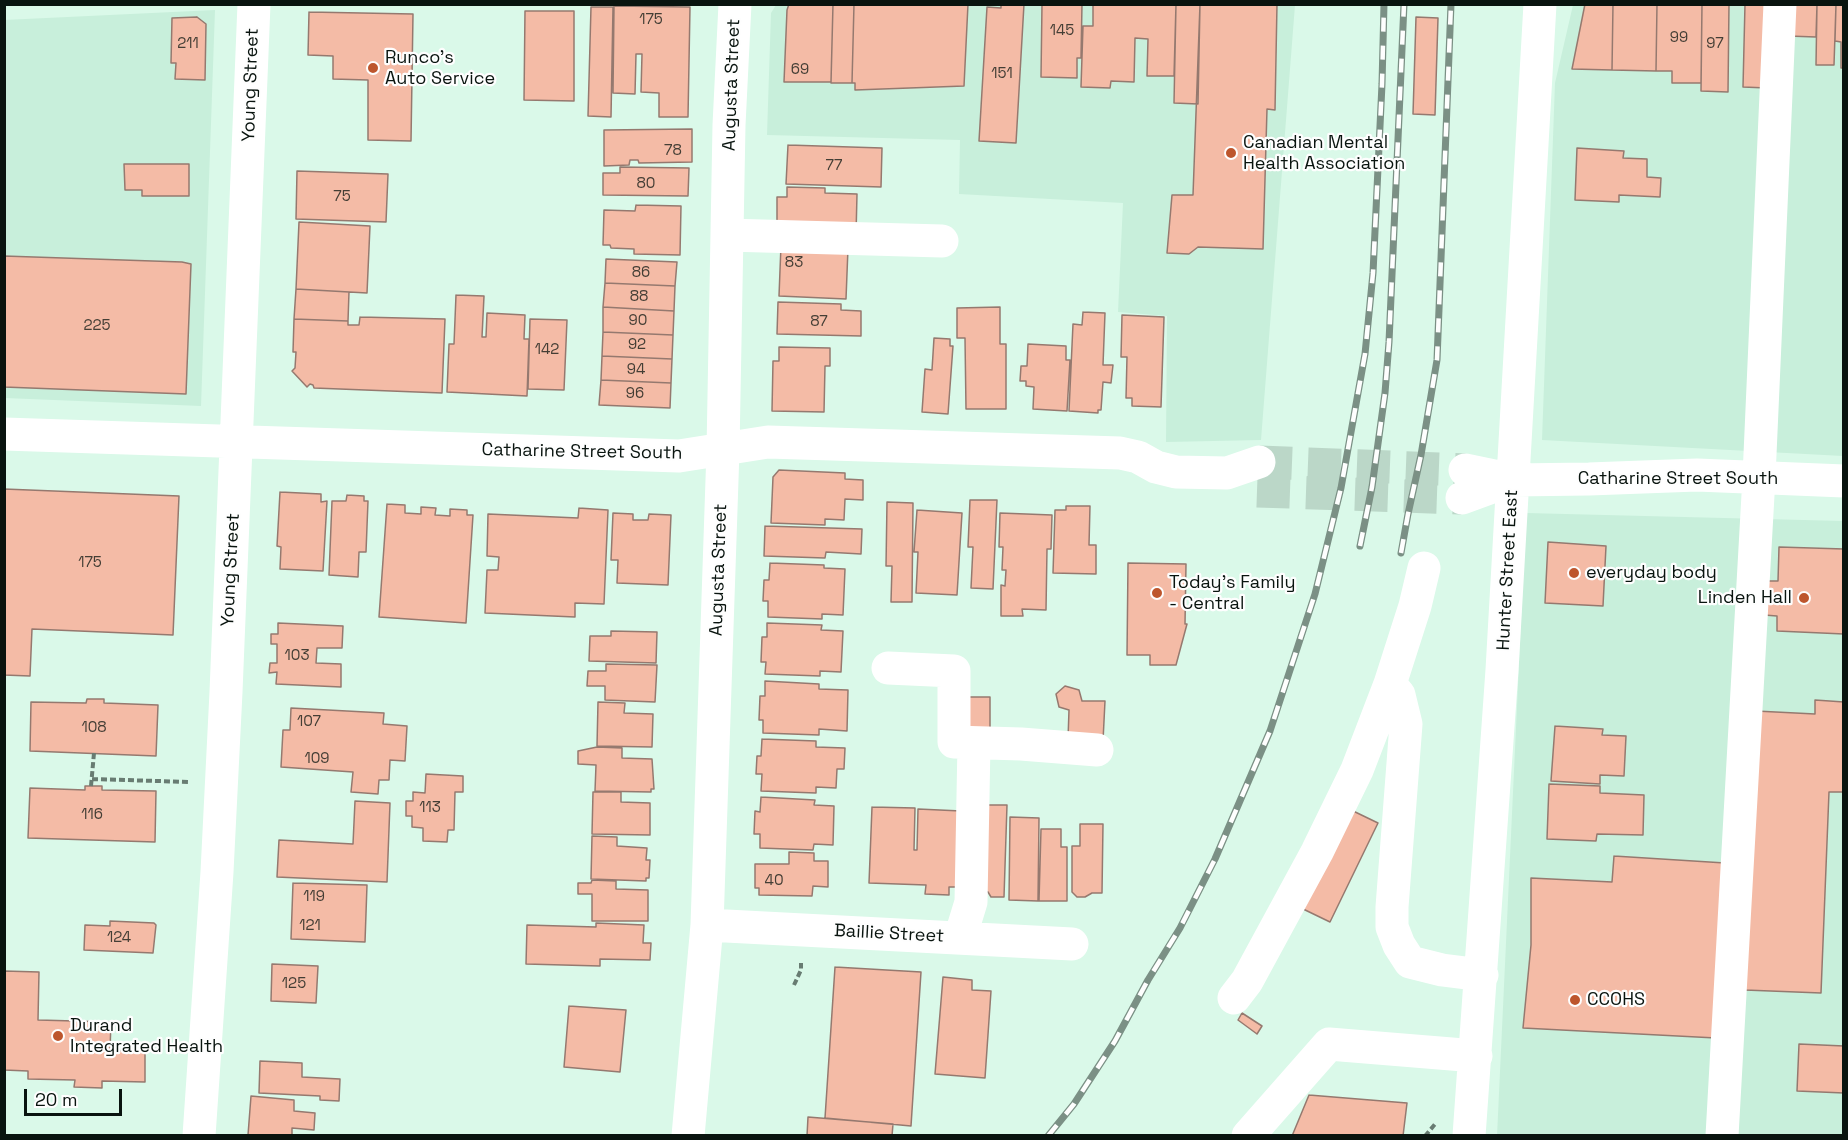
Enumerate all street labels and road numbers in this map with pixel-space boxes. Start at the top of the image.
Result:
street label: Augusta Street [719,18,745,152]
street label: Young Street [238,28,264,142]
street label: Catharine Street South [482,439,682,465]
street label: Catharine Street South [1578,468,1778,490]
street label: Hunter Street East [1493,489,1523,651]
street label: Augusta Street [706,503,732,637]
street label: Young Street [217,513,245,627]
street label: Baillie Street [833,920,945,948]

